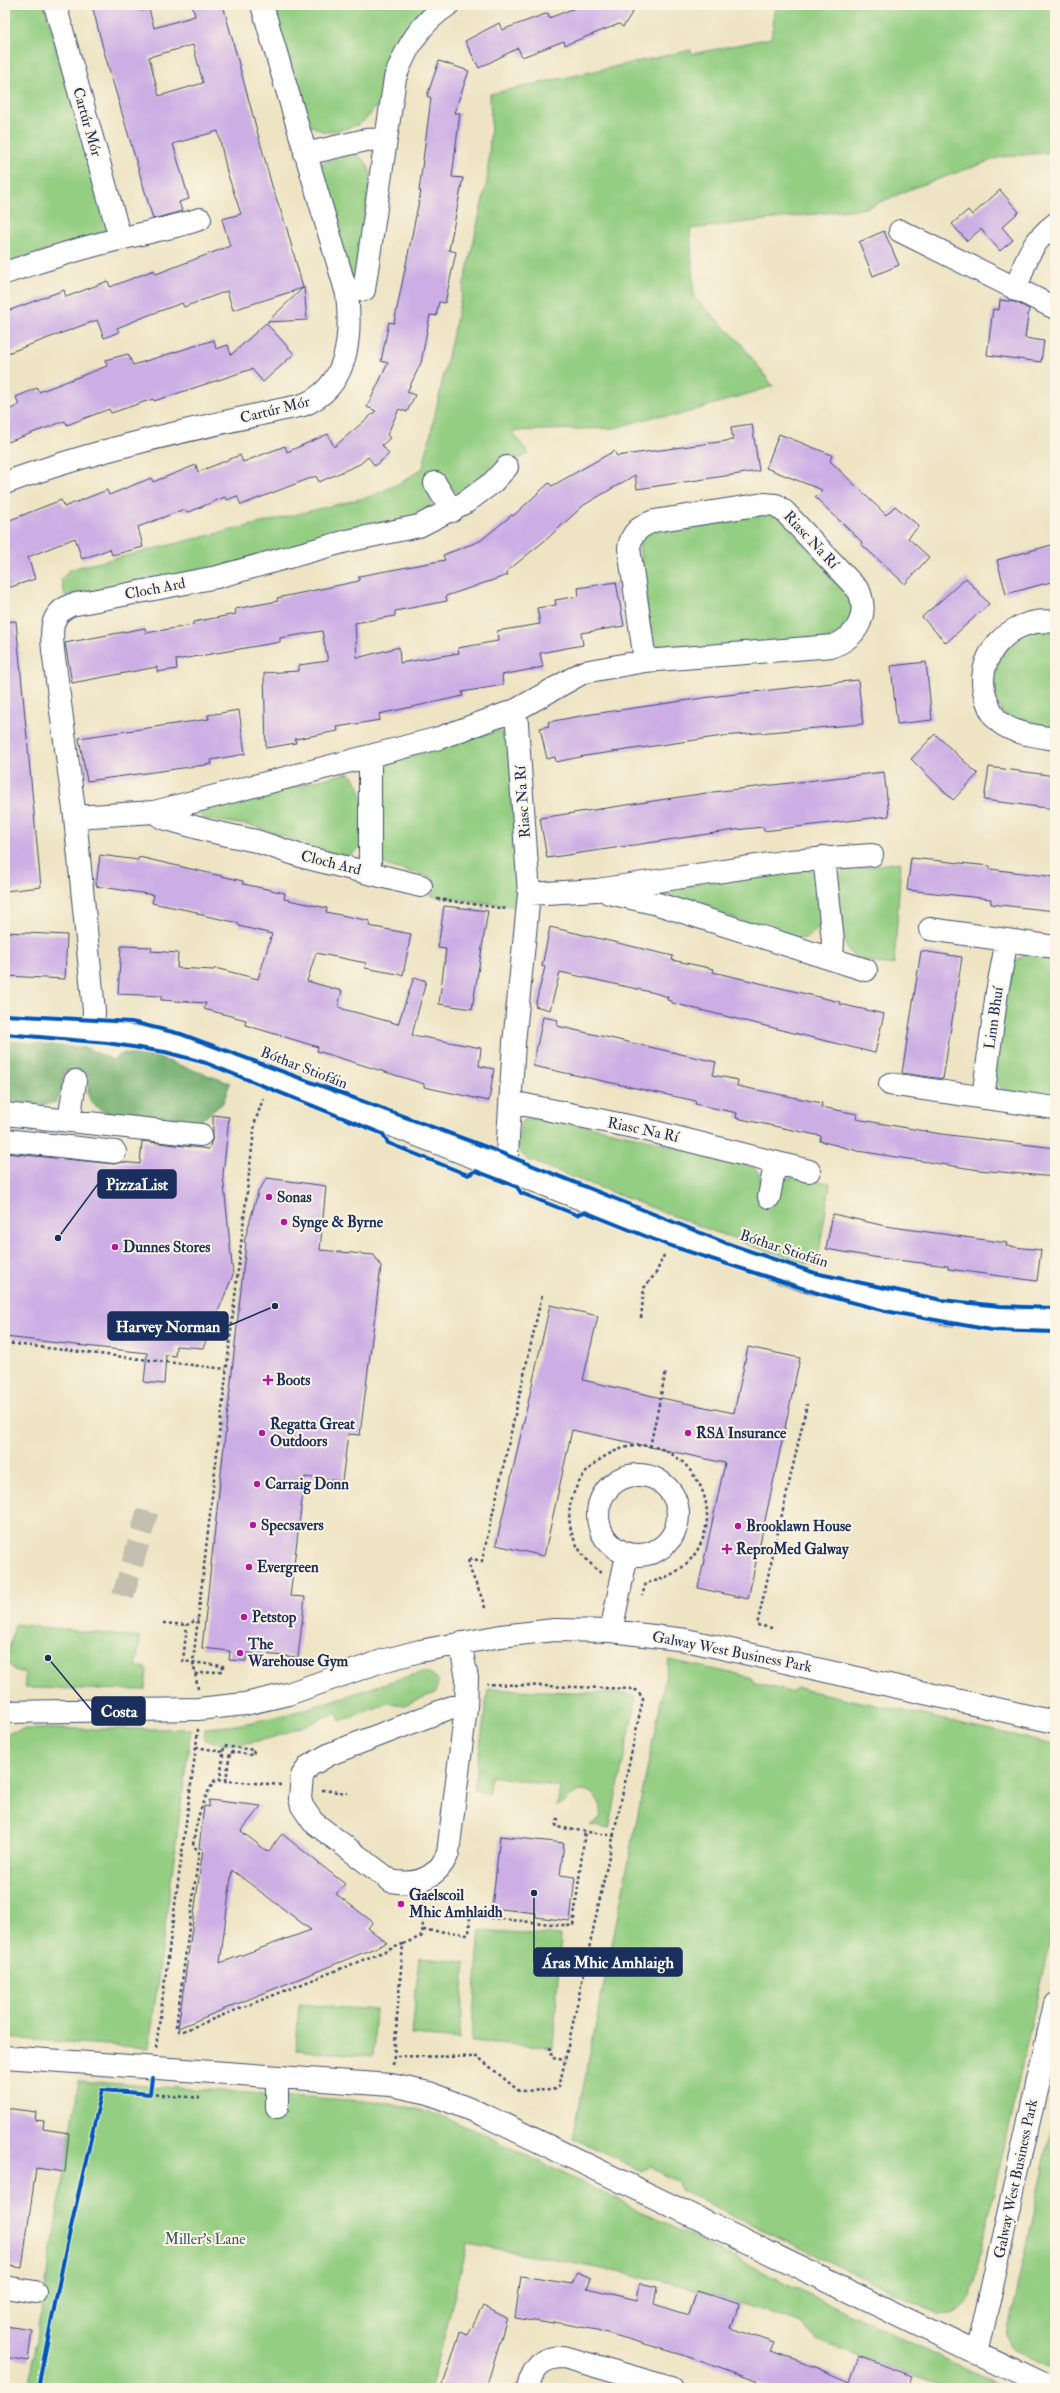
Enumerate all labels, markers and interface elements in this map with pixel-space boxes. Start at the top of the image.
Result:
street label: Cartúr Mór [68,85,106,159]
street label: Cartúr Mór [238,392,312,428]
street label: Riasc Na Rí [779,507,843,574]
street label: Cloch Ard [123,574,188,604]
street label: Riasc Na Rí [511,764,535,839]
street label: Cloch Ard [299,846,364,880]
street label: Linn Bhuí [980,985,1008,1050]
street label: Bóthar Stiofáin [258,1043,350,1093]
street label: Riasc Na Rí [606,1113,681,1147]
callout: PizzaList [98,1170,176,1198]
text: PizzaList [106,1175,169,1195]
place label: Sonas [277,1188,312,1207]
marker: Sonas [264,1192,274,1202]
place label: Synge & Byrne [292,1213,384,1233]
marker: Synge & Byrne [279,1217,289,1227]
street label: Bóthar Stiofáin [737,1226,831,1272]
place label: Dunnes Stores [123,1238,210,1257]
marker: Dunnes Stores [110,1242,120,1252]
callout: Harvey Norman [108,1312,228,1340]
text: Harvey Norman [116,1317,221,1338]
place label: Boots [276,1371,310,1390]
marker: Boots [263,1375,273,1385]
place label: Regatta Great Outdoors [270,1415,355,1451]
place label: RSA Insurance [696,1424,787,1443]
marker: Regatta Great Outdoors [257,1428,267,1438]
marker: RSA Insurance [683,1428,693,1438]
place label: Carraig Donn [265,1475,349,1495]
marker: Carraig Donn [252,1479,262,1489]
place label: Specsavers [261,1516,324,1536]
place label: Brooklawn House [746,1517,852,1536]
marker: Specsavers [248,1520,258,1530]
marker: Brooklawn House [733,1521,743,1531]
place label: ReproMed Galway [736,1540,850,1560]
marker: ReproMed Galway [721,1543,733,1555]
place label: Evergreen [257,1558,319,1578]
marker: Evergreen [244,1562,254,1572]
place label: Petstop [252,1608,297,1628]
marker: Petstop [239,1612,249,1622]
street label: Galway West Business Park [651,1627,813,1677]
place label: The Warehouse Gym [247,1635,349,1672]
marker: The Warehouse Gym [235,1648,245,1658]
callout: Costa [92,1697,145,1725]
text: Costa [101,1702,138,1722]
place label: Gaelscoil Mhic Amhlaidh [408,1886,503,1922]
marker: Gaelscoil Mhic Amhlaidh [396,1899,406,1909]
callout: Áras Mhic Amhlaigh [534,1948,682,1976]
text: Áras Mhic Amhlaigh [541,1952,674,1974]
street label: Galway West Business Park [990,2098,1042,2260]
park label: Miller's Lane [165,2230,246,2249]

